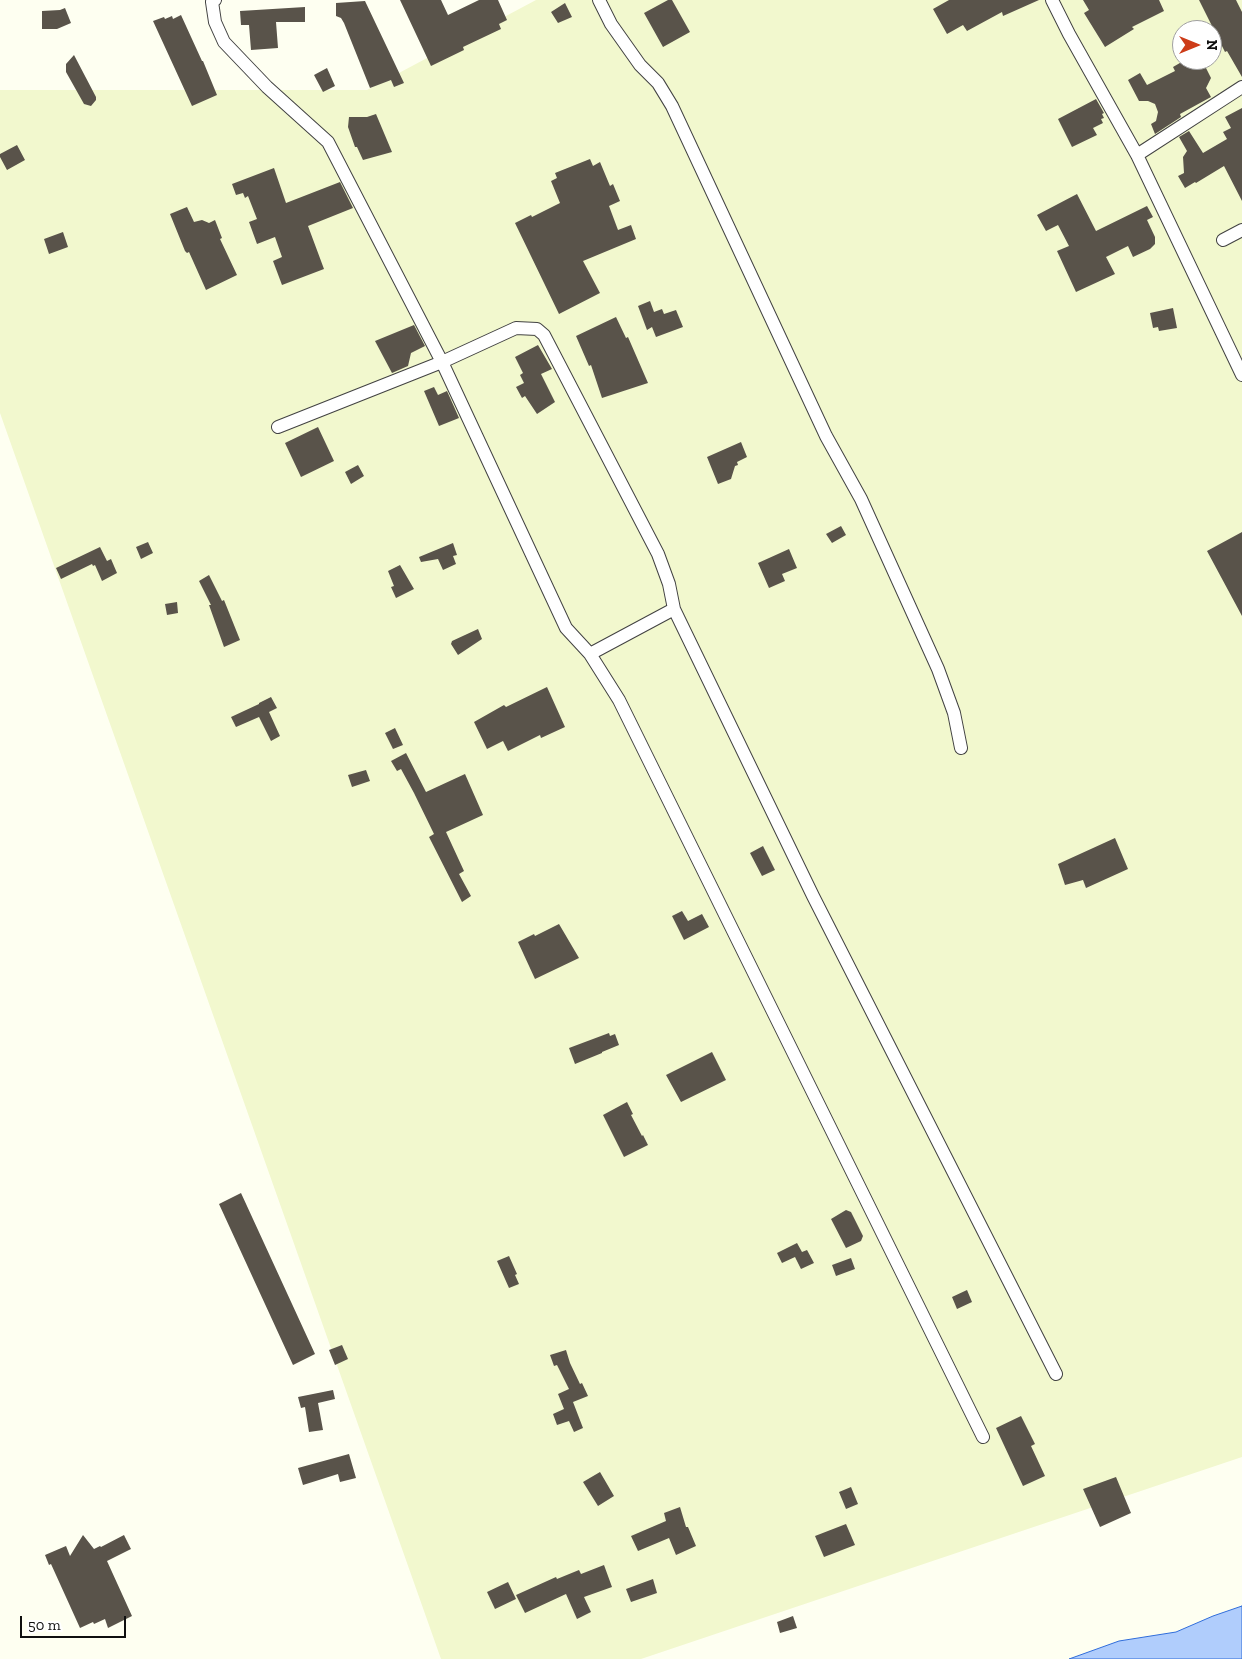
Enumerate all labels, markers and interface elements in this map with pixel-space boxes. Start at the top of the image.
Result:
north arrow [1172,20,1222,70]
text: N [1203,40,1220,50]
scale bar [22,1606,129,1638]
text: 50 m [28,1616,61,1634]

